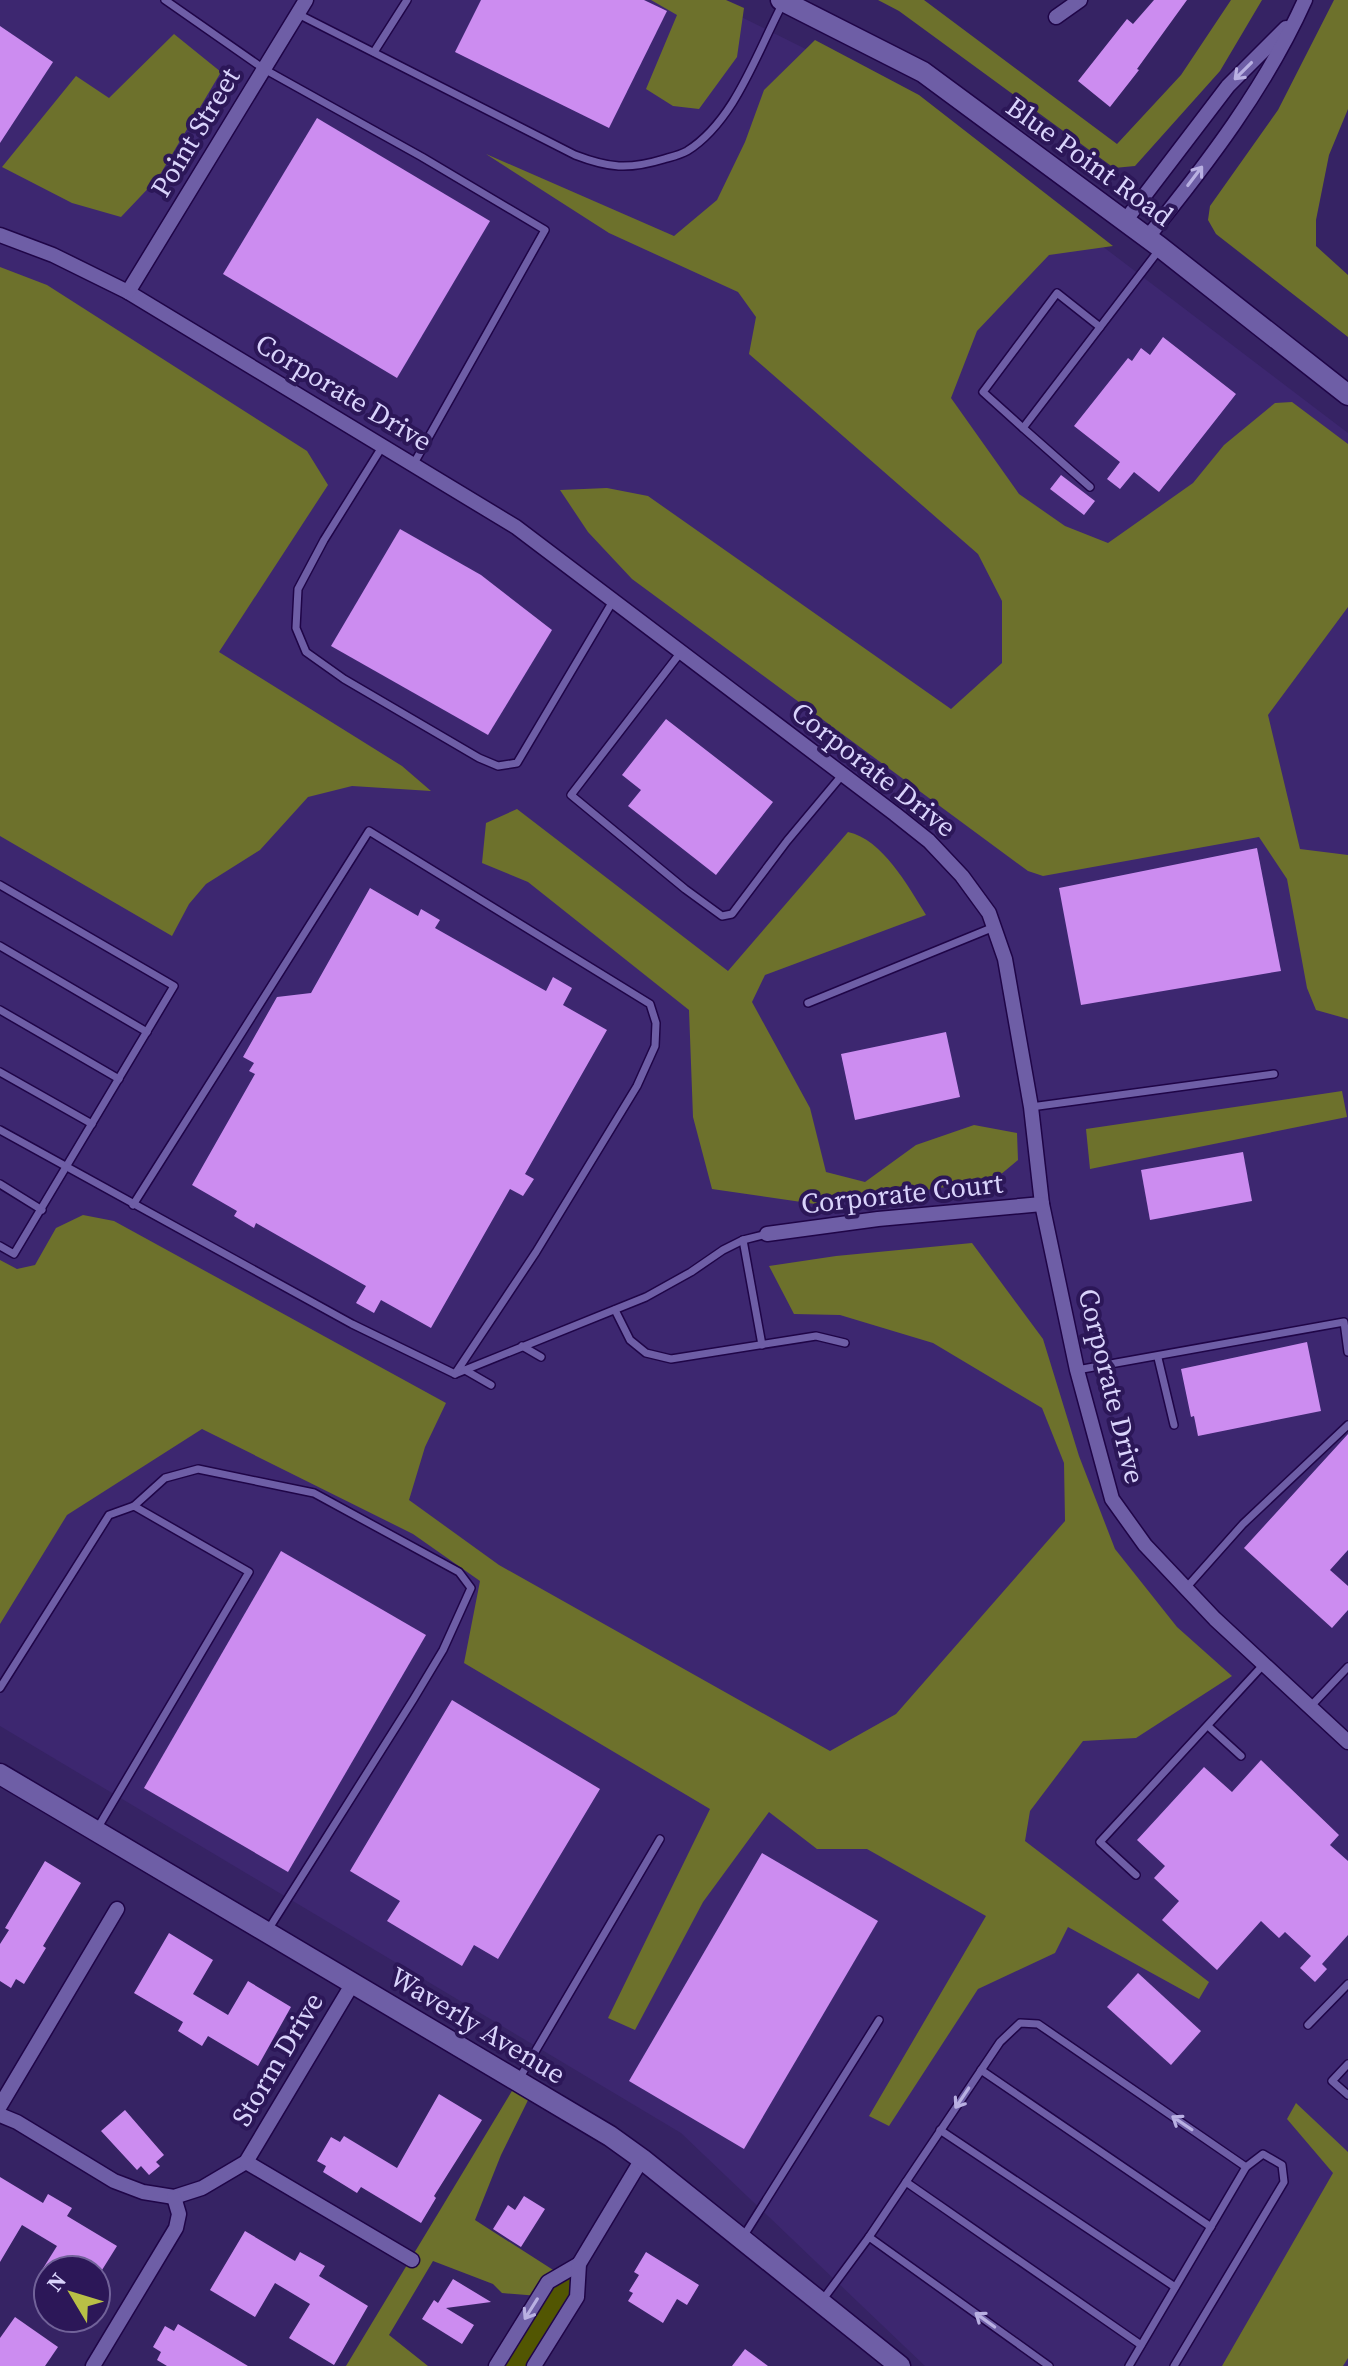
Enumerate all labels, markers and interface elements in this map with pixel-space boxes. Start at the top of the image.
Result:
street label: Point Street [142,60,249,204]
one-way arrow [1233,62,1253,81]
street label: Blue Point Road [999,87,1181,235]
one-way arrow [1186,165,1203,187]
street label: Corporate Drive [249,324,439,460]
street label: Corporate Drive [784,693,964,845]
street label: Corporate Court [799,1163,1006,1222]
street label: Corporate Drive [1069,1284,1155,1488]
street label: Waverly Avenue [383,1957,573,2093]
street label: Storm Drive [222,1985,332,2133]
one-way arrow [954,2086,970,2108]
one-way arrow [1171,2115,1193,2131]
north arrow [32,2254,112,2334]
text: N [39,2266,73,2297]
one-way arrow [523,2297,539,2320]
one-way arrow [975,2312,997,2329]

